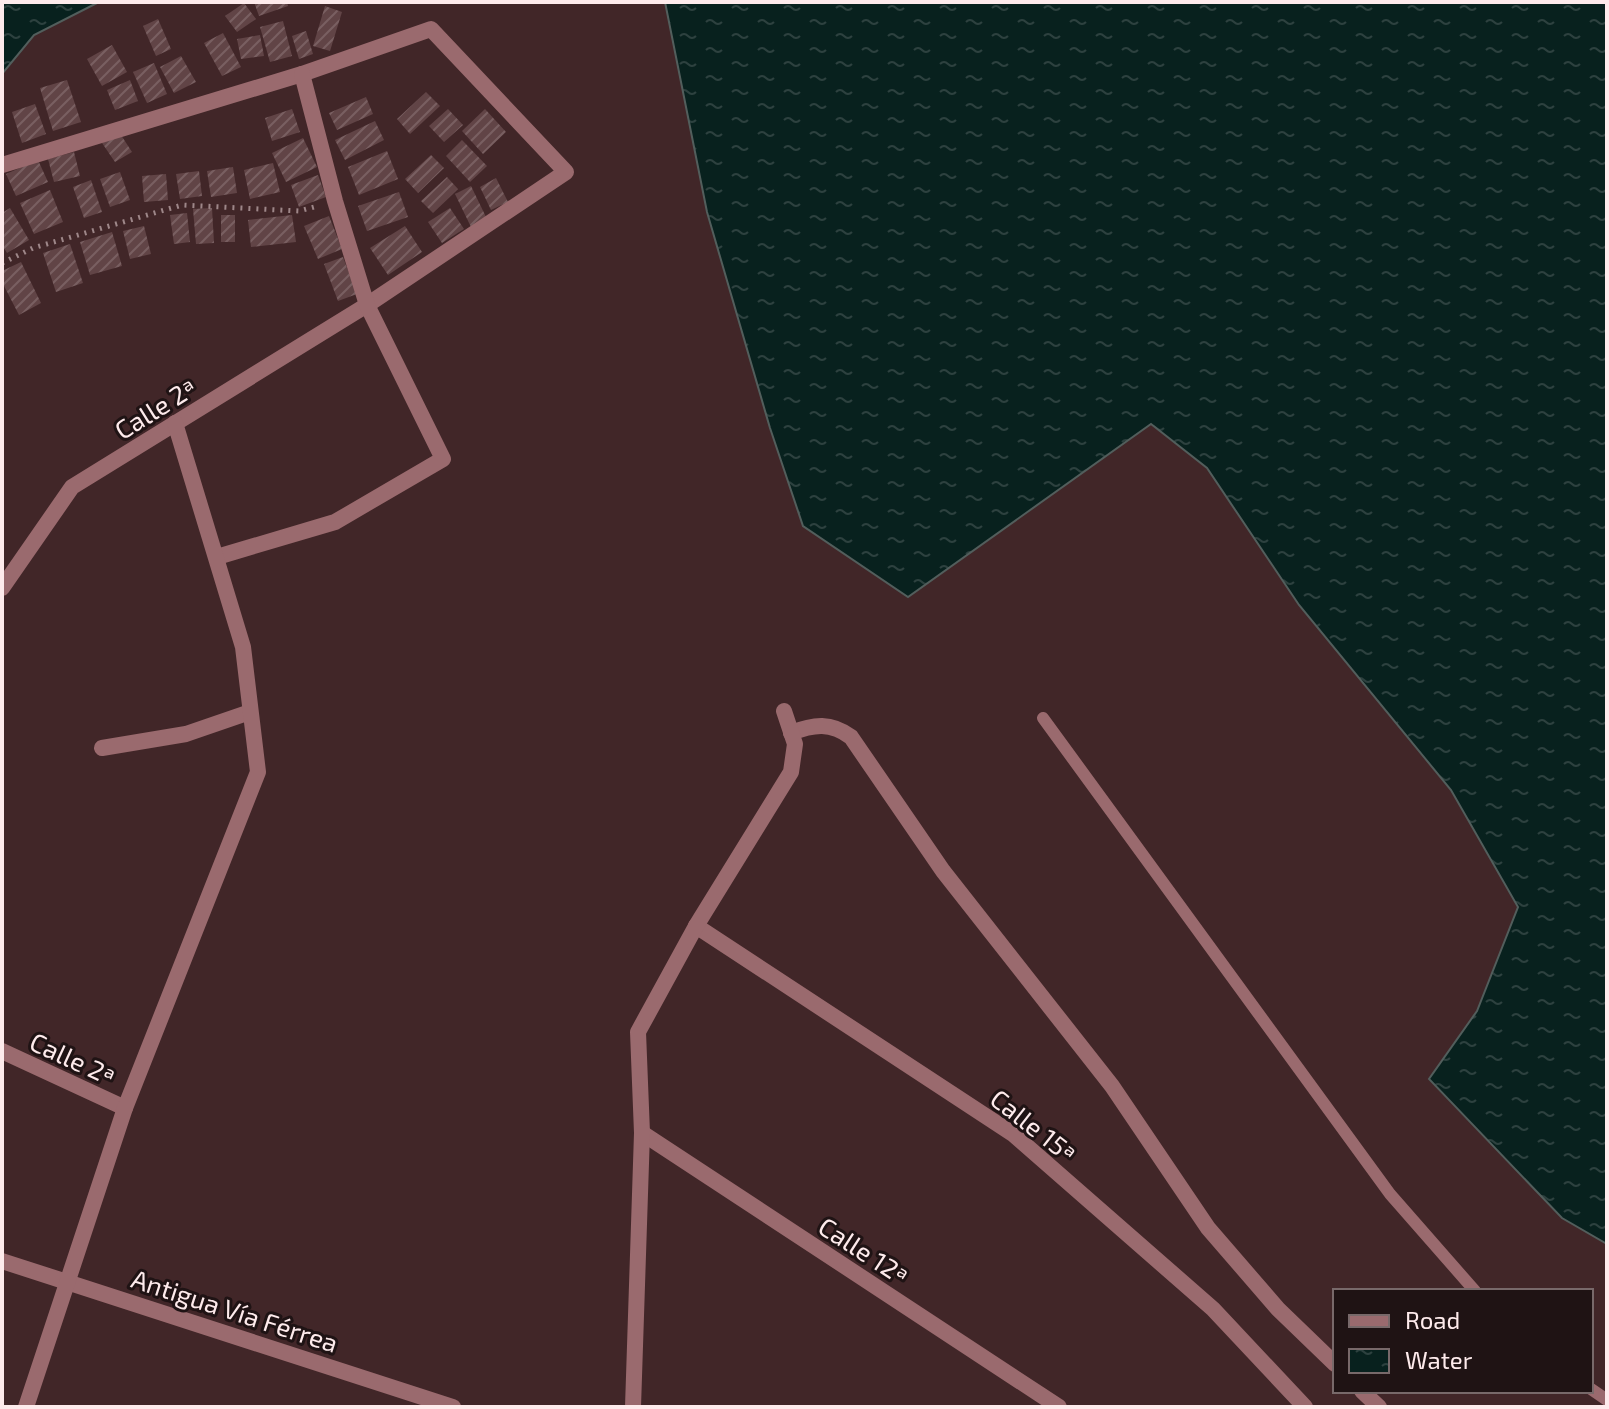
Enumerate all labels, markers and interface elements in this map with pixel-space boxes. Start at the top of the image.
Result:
street label: Calle 2ª [108,371,202,445]
street label: Calle 2ª [25,1025,121,1091]
street label: Calle 15ª [985,1082,1083,1168]
street label: Calle 12ª [813,1210,915,1290]
street label: Antigua Vía Férrea [128,1262,342,1358]
legend [1333,1289,1593,1393]
text: Road [1405,1305,1460,1334]
text: Water [1405,1345,1473,1374]

